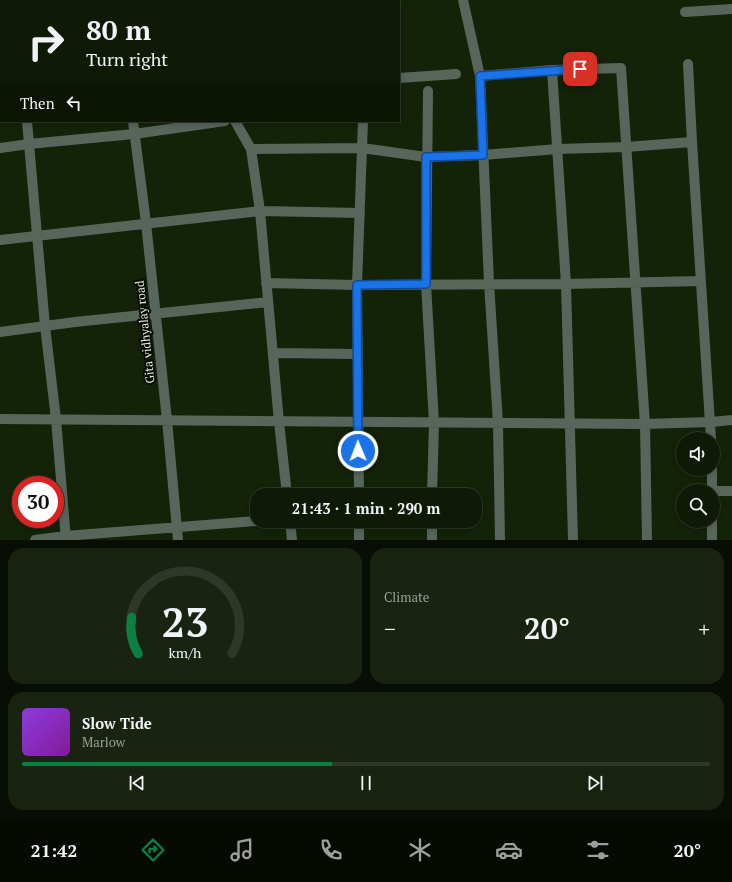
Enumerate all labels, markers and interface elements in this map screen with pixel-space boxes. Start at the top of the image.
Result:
text: 80 m [86,11,151,48]
icon: right [20,16,72,68]
text: Turn right [86,47,168,71]
pin [563,52,597,86]
icon: arrive [569,58,591,80]
icon: left [63,92,85,114]
text: Then [20,93,55,113]
street label: Gita vidhyalay road [132,280,157,384]
position arrow [337,430,379,472]
map controls [676,432,720,528]
button: sound [676,432,720,476]
speed limit sign: 30 [12,476,64,528]
button: search [676,484,720,528]
text: 21:43 · 1 min · 290 m [292,498,440,518]
text: Climate [384,588,429,606]
text: 23 [161,594,209,649]
text: 20° [524,608,570,648]
text: − [384,614,396,643]
text: + [698,614,710,643]
text: km/h [169,643,202,662]
text: Slow Tide [82,713,152,733]
text: Marlow [82,733,125,751]
icon: previous [126,772,148,794]
icon: pause [355,772,377,794]
icon: next [584,772,606,794]
icon: directions [139,836,167,864]
icon: music [228,836,256,864]
icon: phone [317,836,345,864]
icon: climate [406,836,434,864]
icon: car [495,836,523,864]
icon: filters [584,836,612,864]
text: 21:42 [31,838,77,862]
text: 20° [674,838,701,862]

